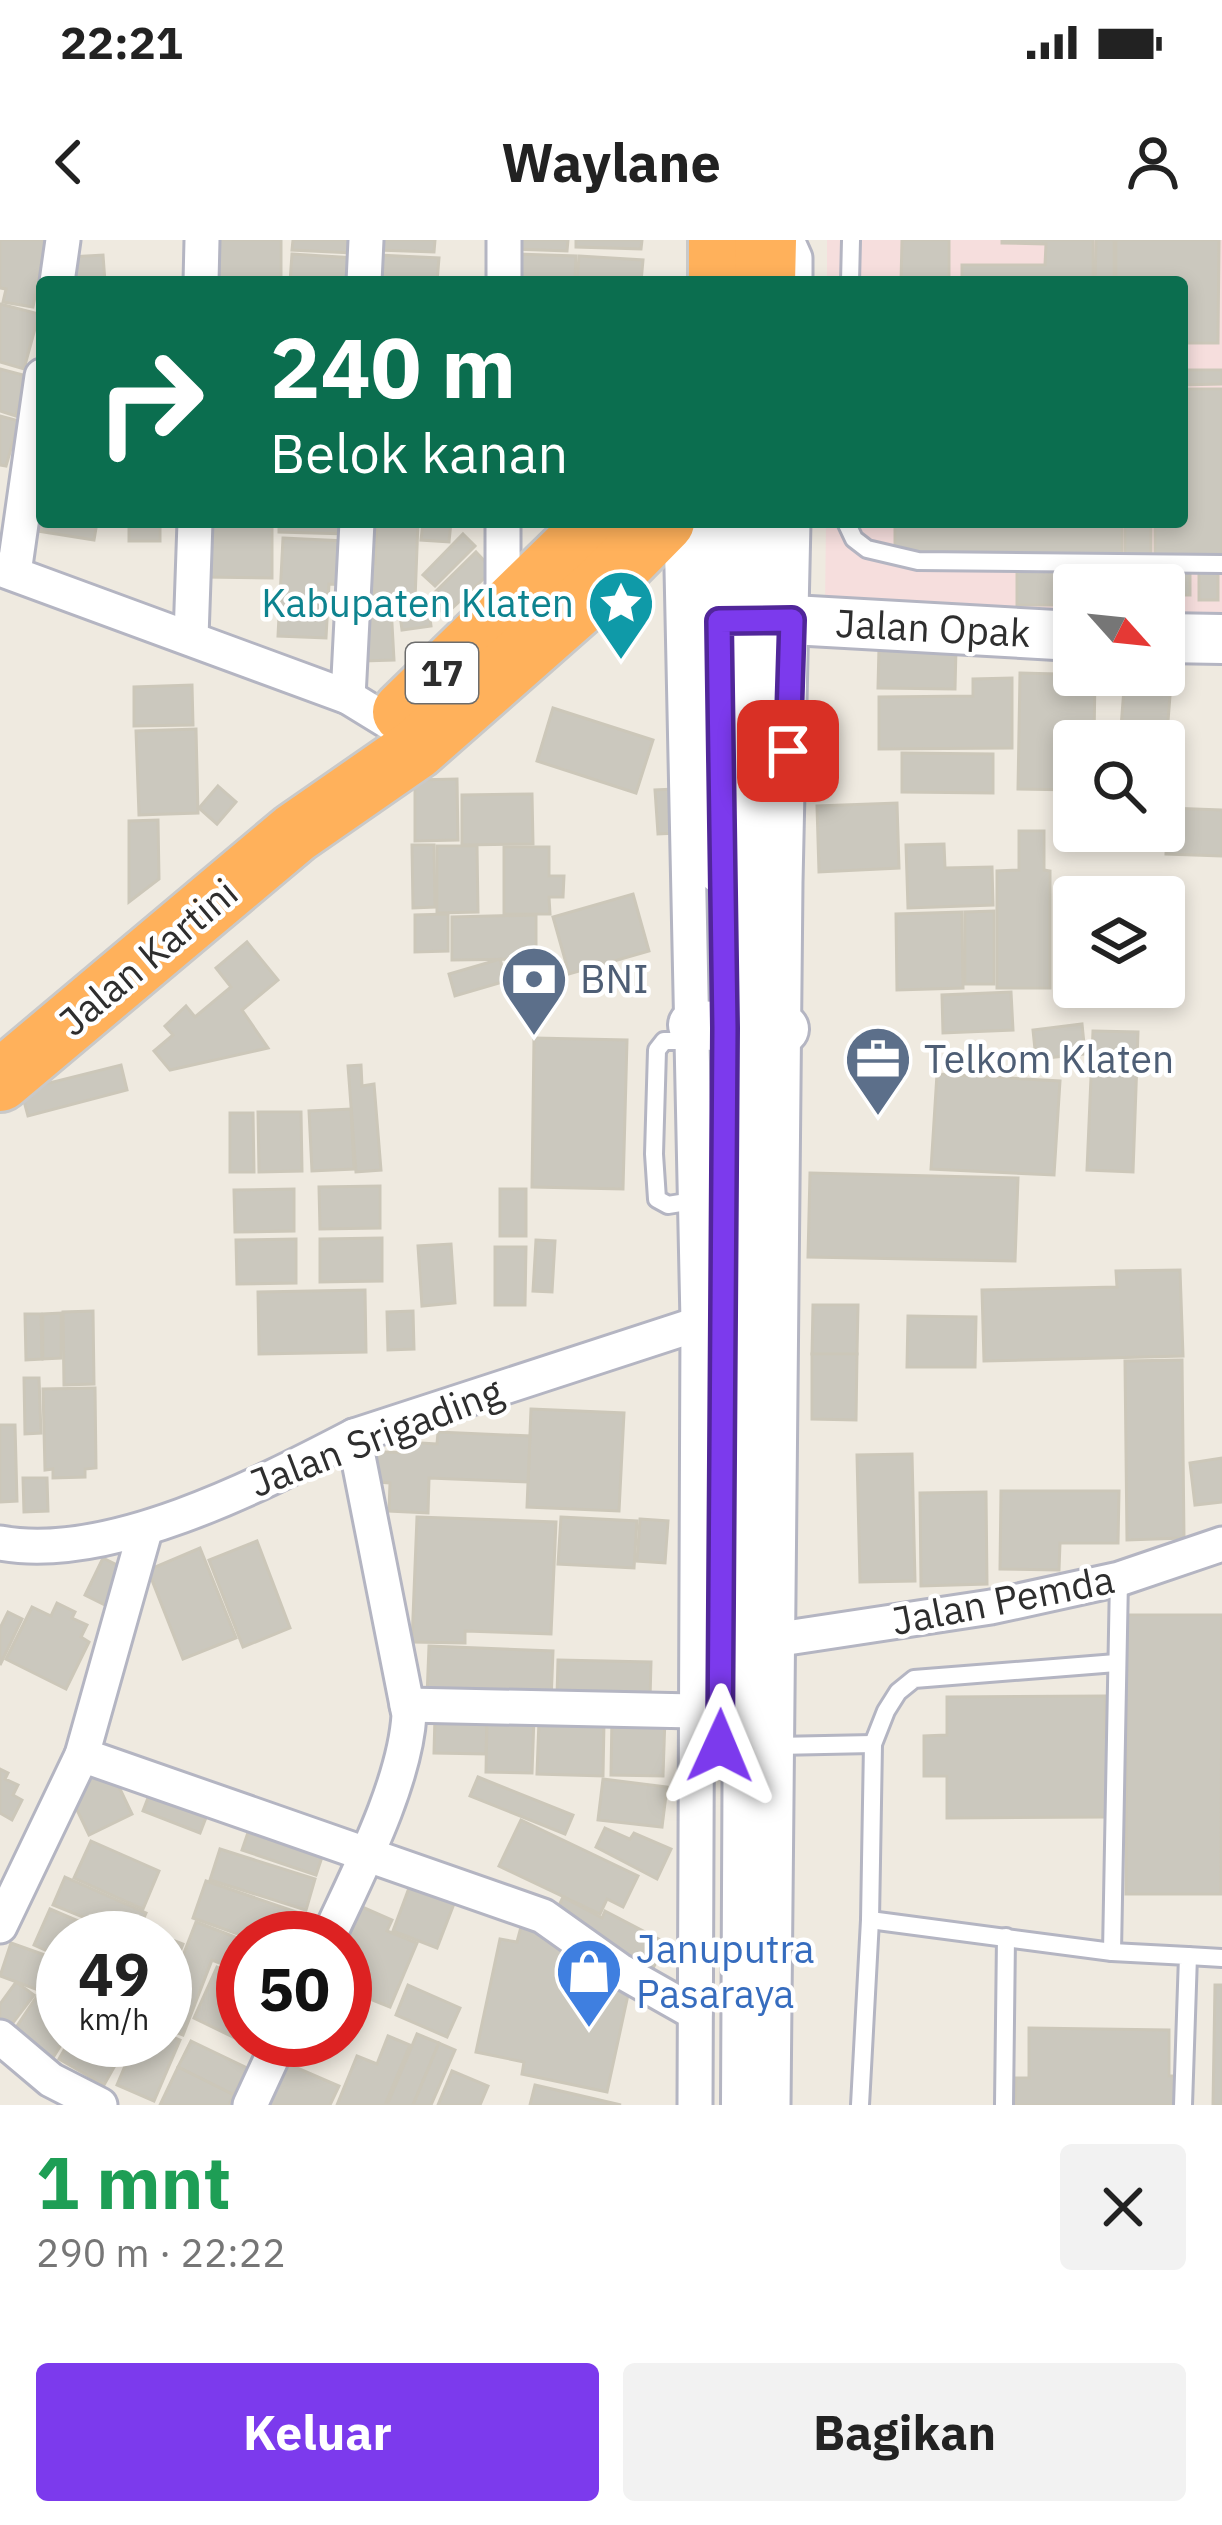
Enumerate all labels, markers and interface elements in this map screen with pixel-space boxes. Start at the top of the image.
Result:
text: 22:21 [60,13,183,71]
text: Waylane [501,127,721,197]
icon: back [36,129,102,195]
icon: person [1120,129,1186,195]
text: 240 m [270,312,516,421]
icon: right [72,324,228,480]
text: Belok kanan [270,418,568,488]
north arrow [1053,564,1185,696]
map controls [1053,564,1185,1008]
place icon: Kabupaten Klaten [586,568,656,662]
place label: Kabupaten Klaten [261,577,574,628]
street label: Jalan Opak [834,597,1032,658]
road number: 17 [406,643,478,703]
pin [737,700,839,802]
icon: arrive [755,718,821,784]
button: search [1053,720,1185,852]
street label: Jalan Kartini [48,867,248,1046]
button: layers [1053,876,1185,1008]
bank icon: BNI [499,944,569,1038]
place label: BNI [580,953,649,1004]
office icon: Telkom Klaten [843,1024,913,1118]
place label: Telkom Klaten [924,1033,1174,1084]
street label: Jalan Srigading [242,1365,510,1508]
street label: Jalan Pemda [887,1553,1118,1646]
position arrow [657,1683,783,1809]
speed limit sign: 50 [216,1911,372,2067]
place label: Januputra Pasaraya [636,1923,814,2019]
text: 49 [78,1934,150,2013]
shop icon: Januputra Pasaraya [554,1936,624,2030]
text: km/h [79,1999,149,2038]
text: 1 mnt [36,2135,231,2229]
button: close [1060,2144,1186,2270]
text: 290 m · 22:22 [36,2227,286,2278]
button: Keluar [36,2363,599,2501]
button: Bagikan [623,2363,1186,2501]

